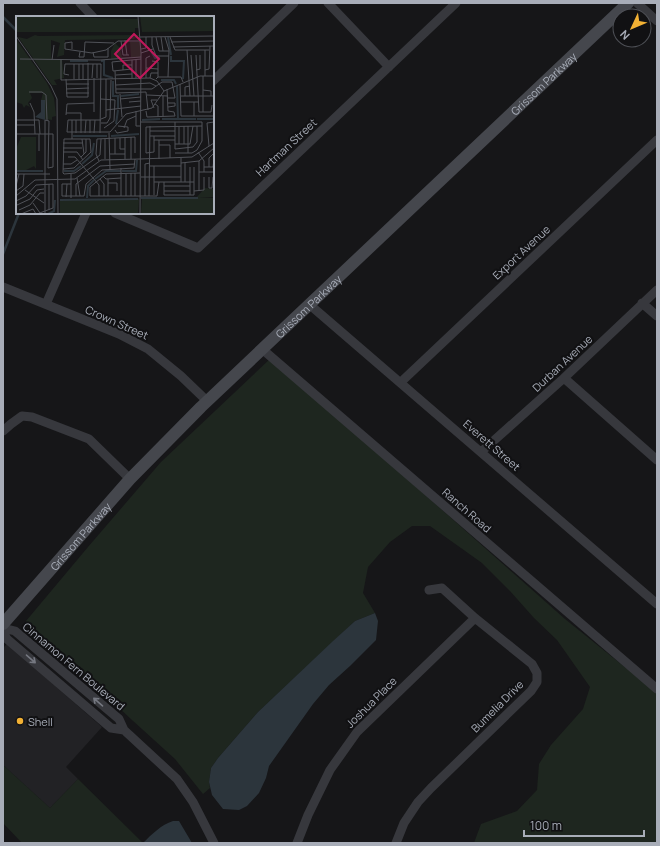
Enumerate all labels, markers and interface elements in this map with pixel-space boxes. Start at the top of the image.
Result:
north arrow [612,8,652,48]
inset map [16,16,214,214]
text: N [616,27,633,43]
street label: Grissom Parkway [507,48,580,118]
street label: Hartman Street [252,115,320,179]
street label: Export Avenue [489,221,553,282]
street label: Grissom Parkway [272,271,344,341]
street label: Crown Street [83,301,151,343]
street label: Durban Avenue [529,331,596,395]
street label: Everett Street [460,416,524,474]
street label: Ranch Road [439,485,495,535]
street label: Grissom Parkway [46,499,114,573]
street label: Cinnamon Fern Boulevard [20,619,128,713]
one-way arrow [25,654,36,663]
street label: Joshua Place [342,673,400,731]
street label: Bumelia Drive [468,676,527,735]
one-way arrow [93,697,104,706]
place label: Shell [28,714,53,729]
marker: Shell [15,716,25,726]
scale bar [524,812,644,838]
text: 100 m [530,817,562,834]

